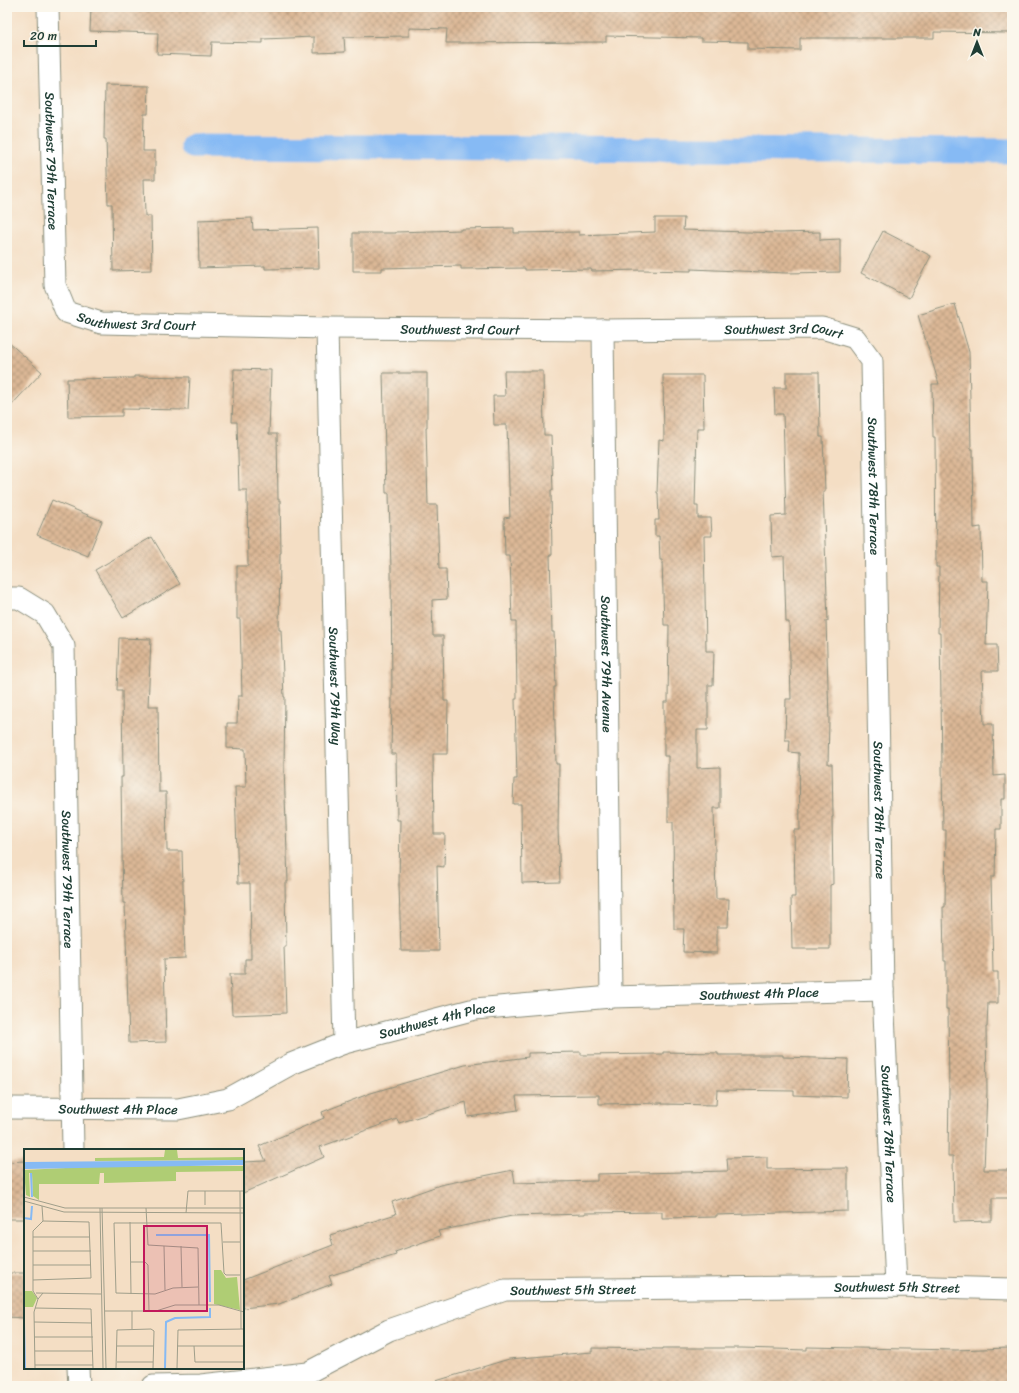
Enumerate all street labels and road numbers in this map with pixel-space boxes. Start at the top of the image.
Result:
street label: Southwest 79th Terrace [38,92,65,230]
street label: Southwest 3rd Court [74,305,197,337]
street label: Southwest 3rd Court [724,317,847,346]
street label: Southwest 3rd Court [400,318,521,341]
street label: Southwest 78th Terrace [861,417,886,555]
street label: Southwest 79th Avenue [594,595,619,733]
street label: Southwest 79th Way [322,626,348,746]
street label: Southwest 78th Terrace [867,741,892,879]
street label: Southwest 79th Terrace [55,810,80,949]
street label: Southwest 4th Place [699,981,819,1007]
street label: Southwest 4th Place [376,996,497,1046]
street label: Southwest 78th Terrace [874,1064,903,1203]
street label: Southwest 4th Place [58,1097,178,1121]
street label: Southwest 5th Street [834,1275,961,1300]
street label: Southwest 5th Street [510,1278,637,1302]

